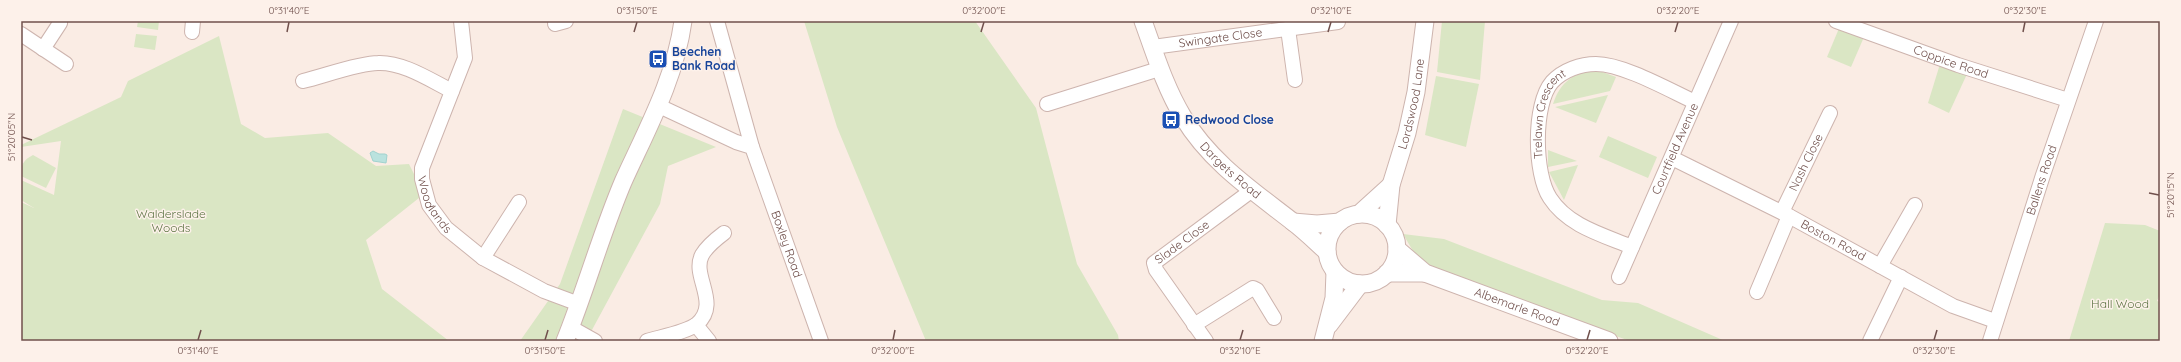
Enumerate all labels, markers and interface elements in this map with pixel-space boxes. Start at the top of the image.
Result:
text: 0°31'40"E [269,4,310,17]
text: 0°31'50"E [616,4,658,17]
text: 0°32'00"E [962,4,1006,17]
text: 0°32'10"E [1310,4,1352,17]
text: 0°32'20"E [1657,4,1700,17]
text: 0°32'30"E [2004,4,2047,17]
street label: Swingate Close [1178,24,1263,50]
street label: Coppice Road [1912,42,1990,81]
place label: Beechen Bank Road [672,44,735,73]
bus stop icon: Beechen Bank Road [647,48,669,70]
street label: Lordswood Lane [1394,57,1427,151]
street label: Trelawn Crescent [1530,65,1568,160]
street label: Courtfield Avenue [1648,100,1701,197]
bus stop icon: Redwood Close [1160,109,1182,131]
place label: Redwood Close [1185,112,1274,127]
text: 51°20'05"N [5,113,18,161]
street label: Nash Close [1785,131,1826,193]
street label: Dargets Road [1197,139,1264,202]
street label: Ballens Road [2023,143,2060,217]
text: 51°20'15"N [2164,172,2177,218]
street label: Woodlands [414,174,455,237]
park label: Walderslade Woods [136,206,206,235]
street label: Boxley Road [768,209,806,280]
street label: Slade Close [1151,216,1212,267]
street label: Boston Road [1798,216,1869,264]
street label: Albemarle Road [1472,284,1562,329]
park label: Hall Wood [2091,296,2149,311]
text: 0°31'40"E [178,344,219,357]
text: 0°31'50"E [524,344,566,357]
text: 0°32'00"E [871,344,915,357]
text: 0°32'10"E [1219,344,1261,357]
text: 0°32'20"E [1566,344,1609,357]
text: 0°32'30"E [1913,344,1956,357]

